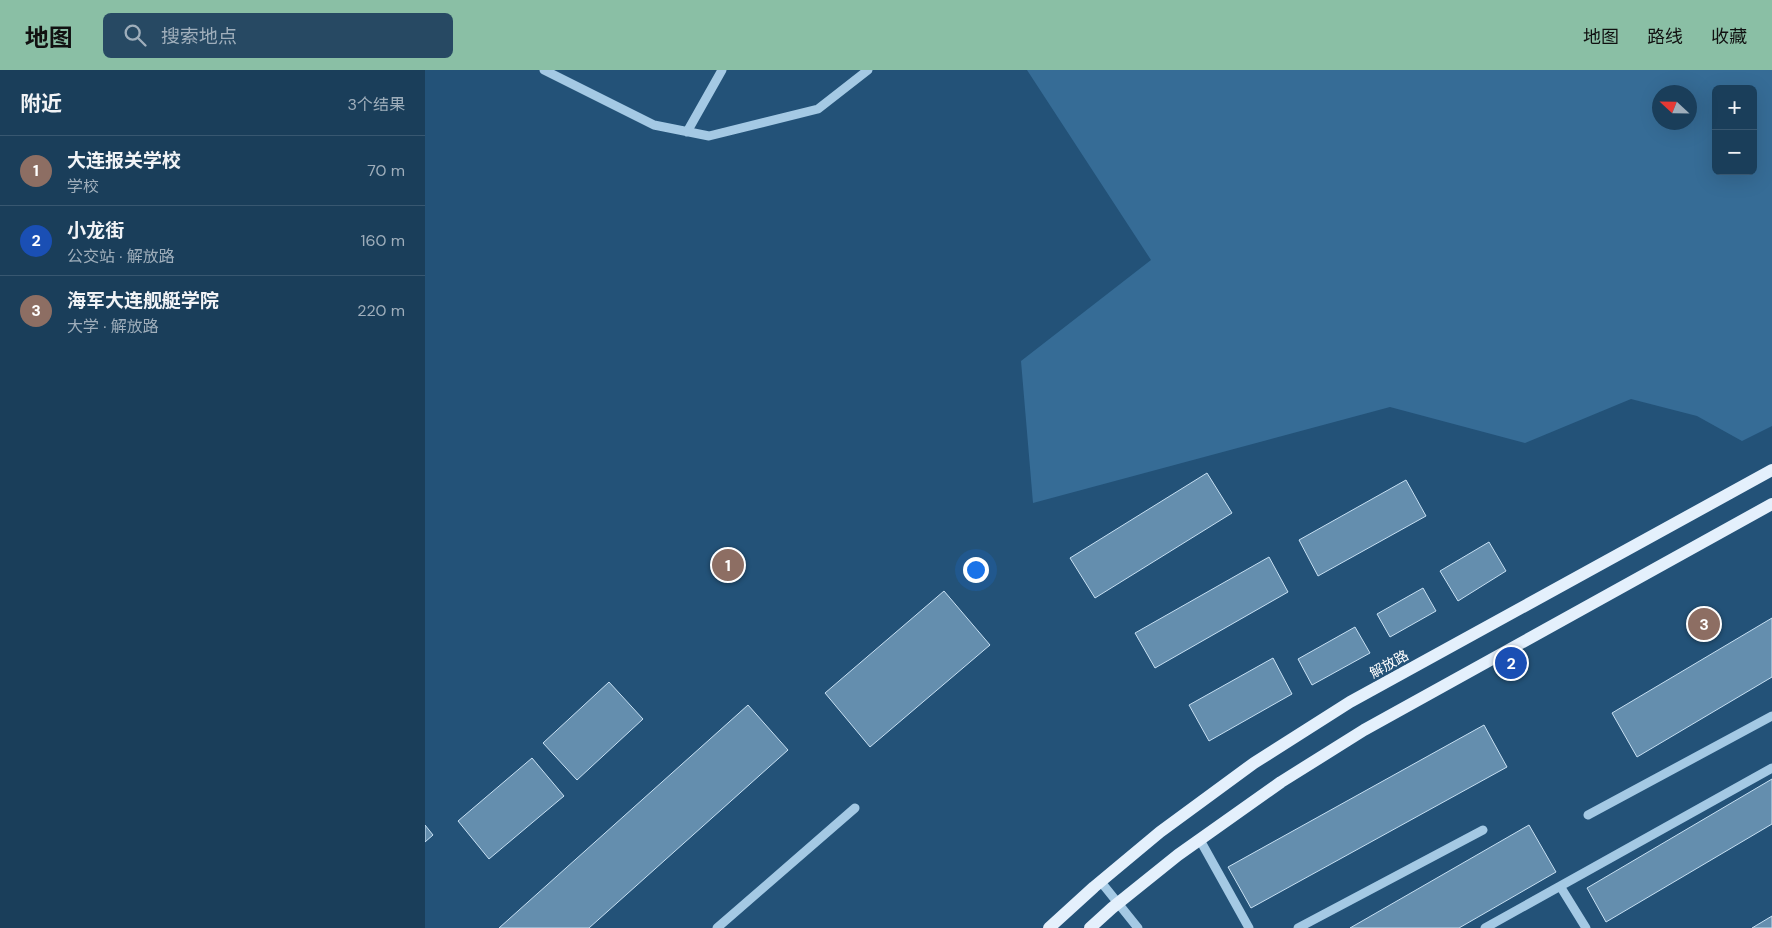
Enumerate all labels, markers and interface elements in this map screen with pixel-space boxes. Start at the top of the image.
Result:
search box [103,13,453,58]
icon: search [121,21,149,49]
text: 地图 [25,22,73,53]
text: 搜索地点 [161,24,237,49]
text: 地图 [1583,25,1619,49]
text: 路线 [1647,25,1683,49]
text: 收藏 [1711,25,1747,49]
north arrow [1652,85,1697,130]
map controls [1712,85,1757,175]
button: + [1712,85,1757,130]
text: 附近 [20,90,62,118]
text: 3个结果 [348,94,405,115]
button: − [1712,130,1757,175]
text: 大连报关学校 [67,148,181,173]
text: 1 [33,160,39,181]
text: 70 m [367,160,405,181]
text: 学校 [67,176,99,197]
text: 小龙街 [67,218,124,243]
text: 2 [31,230,41,251]
text: 160 m [361,230,405,251]
text: 公交站 · 解放路 [67,246,175,267]
text: 海军大连舰艇学院 [67,288,219,313]
text: 3 [31,300,41,321]
text: 220 m [357,300,405,321]
text: 大学 · 解放路 [67,316,159,337]
pin: 1 [712,546,744,584]
your location [963,557,989,583]
pin: 3 [1688,605,1720,643]
pin: 2 [1495,644,1527,682]
street label: 解放路 [1366,646,1412,682]

